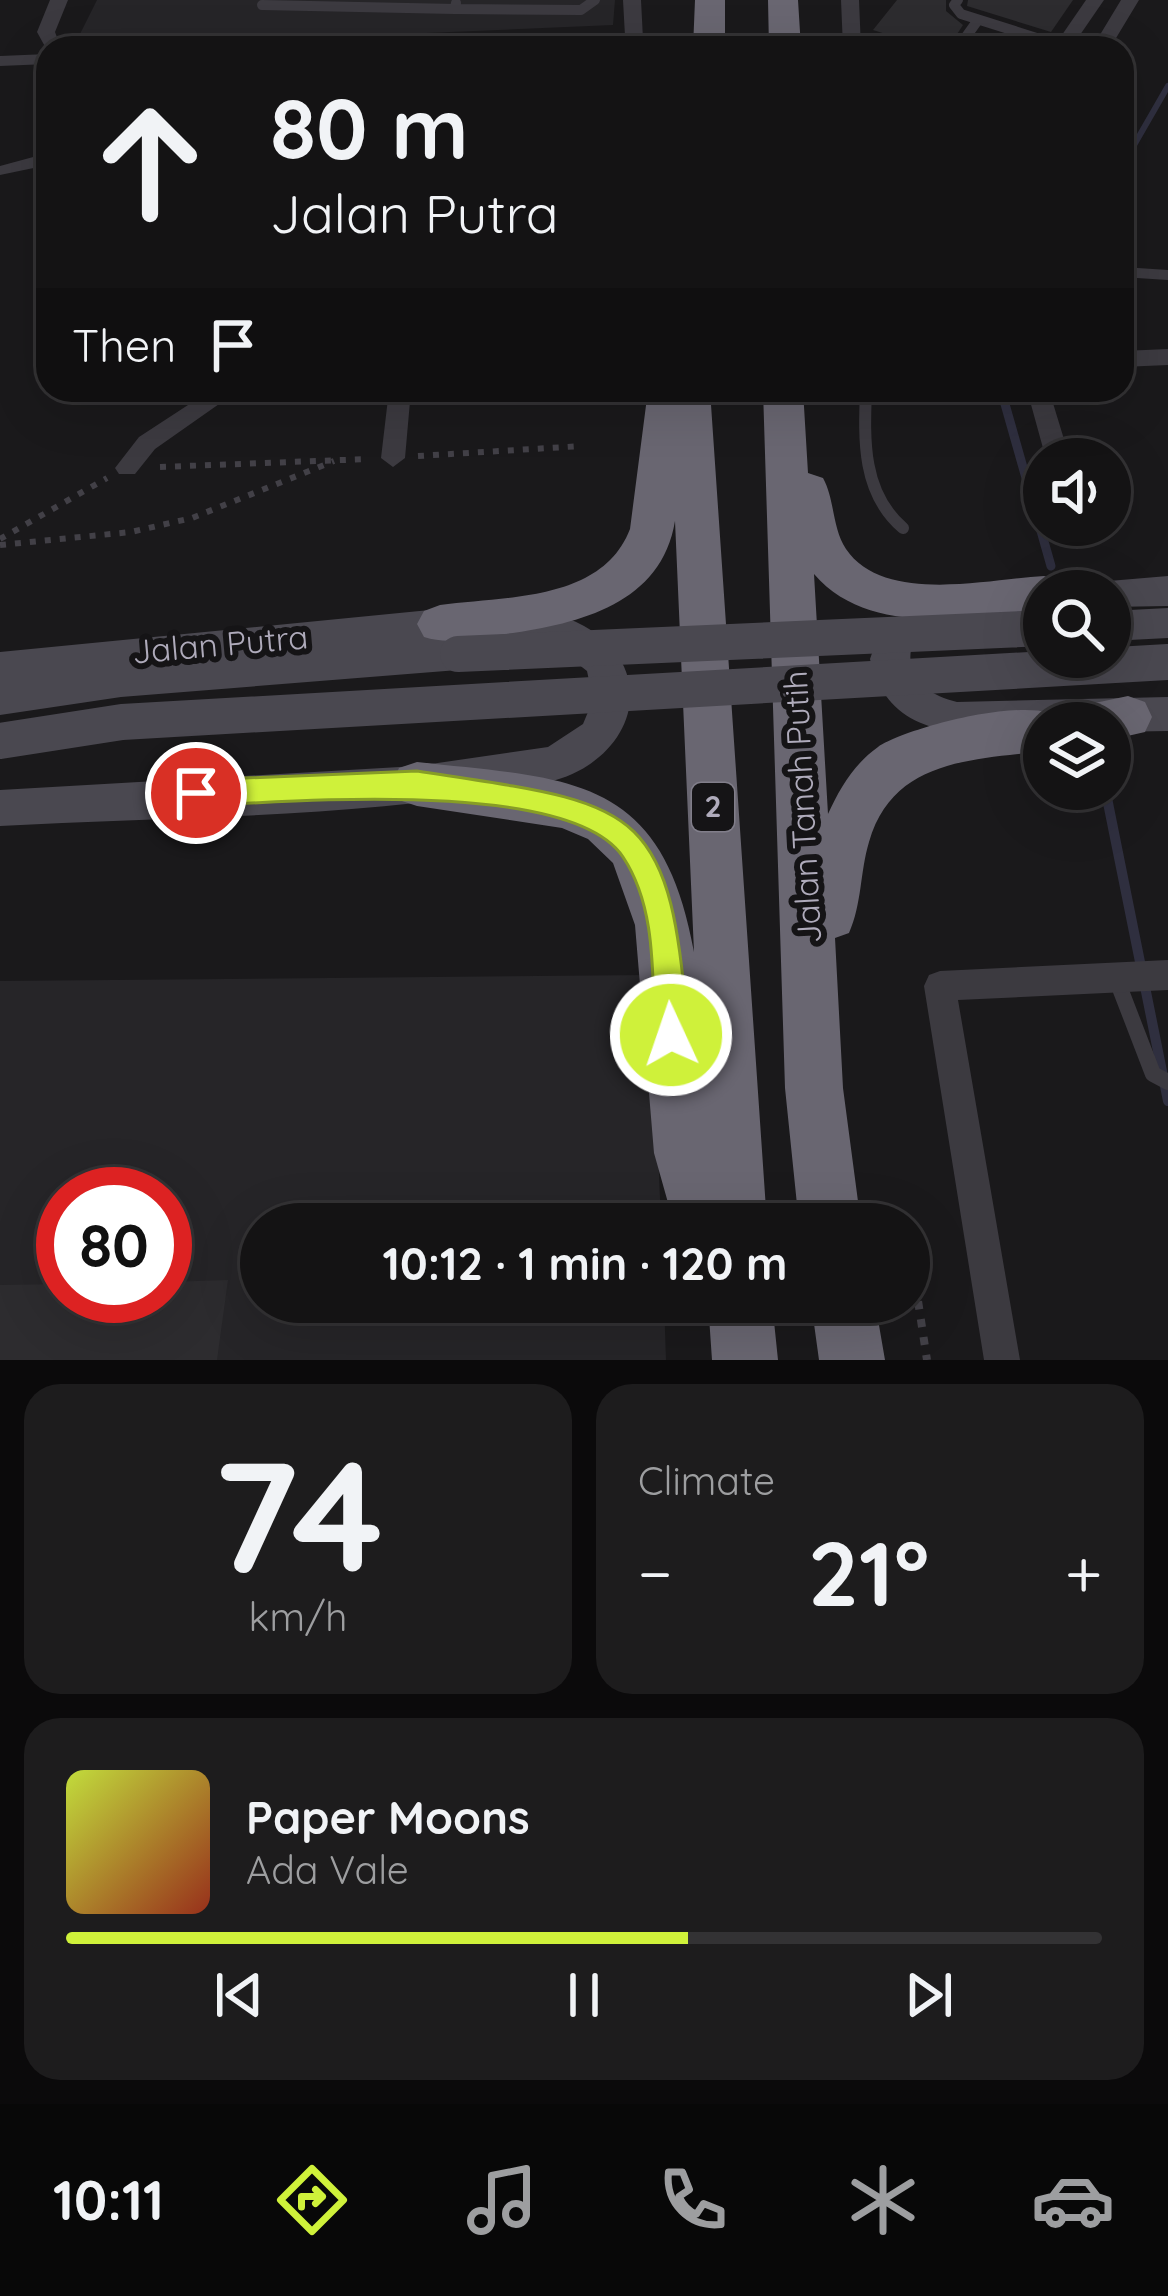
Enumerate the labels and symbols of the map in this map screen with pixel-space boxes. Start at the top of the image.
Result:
street label: Jalan Putra [130,615,310,672]
street label: Jalan Tanah Putih [774,669,829,945]
pin [145,742,247,844]
road number: 2 [692,783,734,831]
position arrow [608,972,734,1098]
speed limit sign: 80 [36,1167,192,1323]

